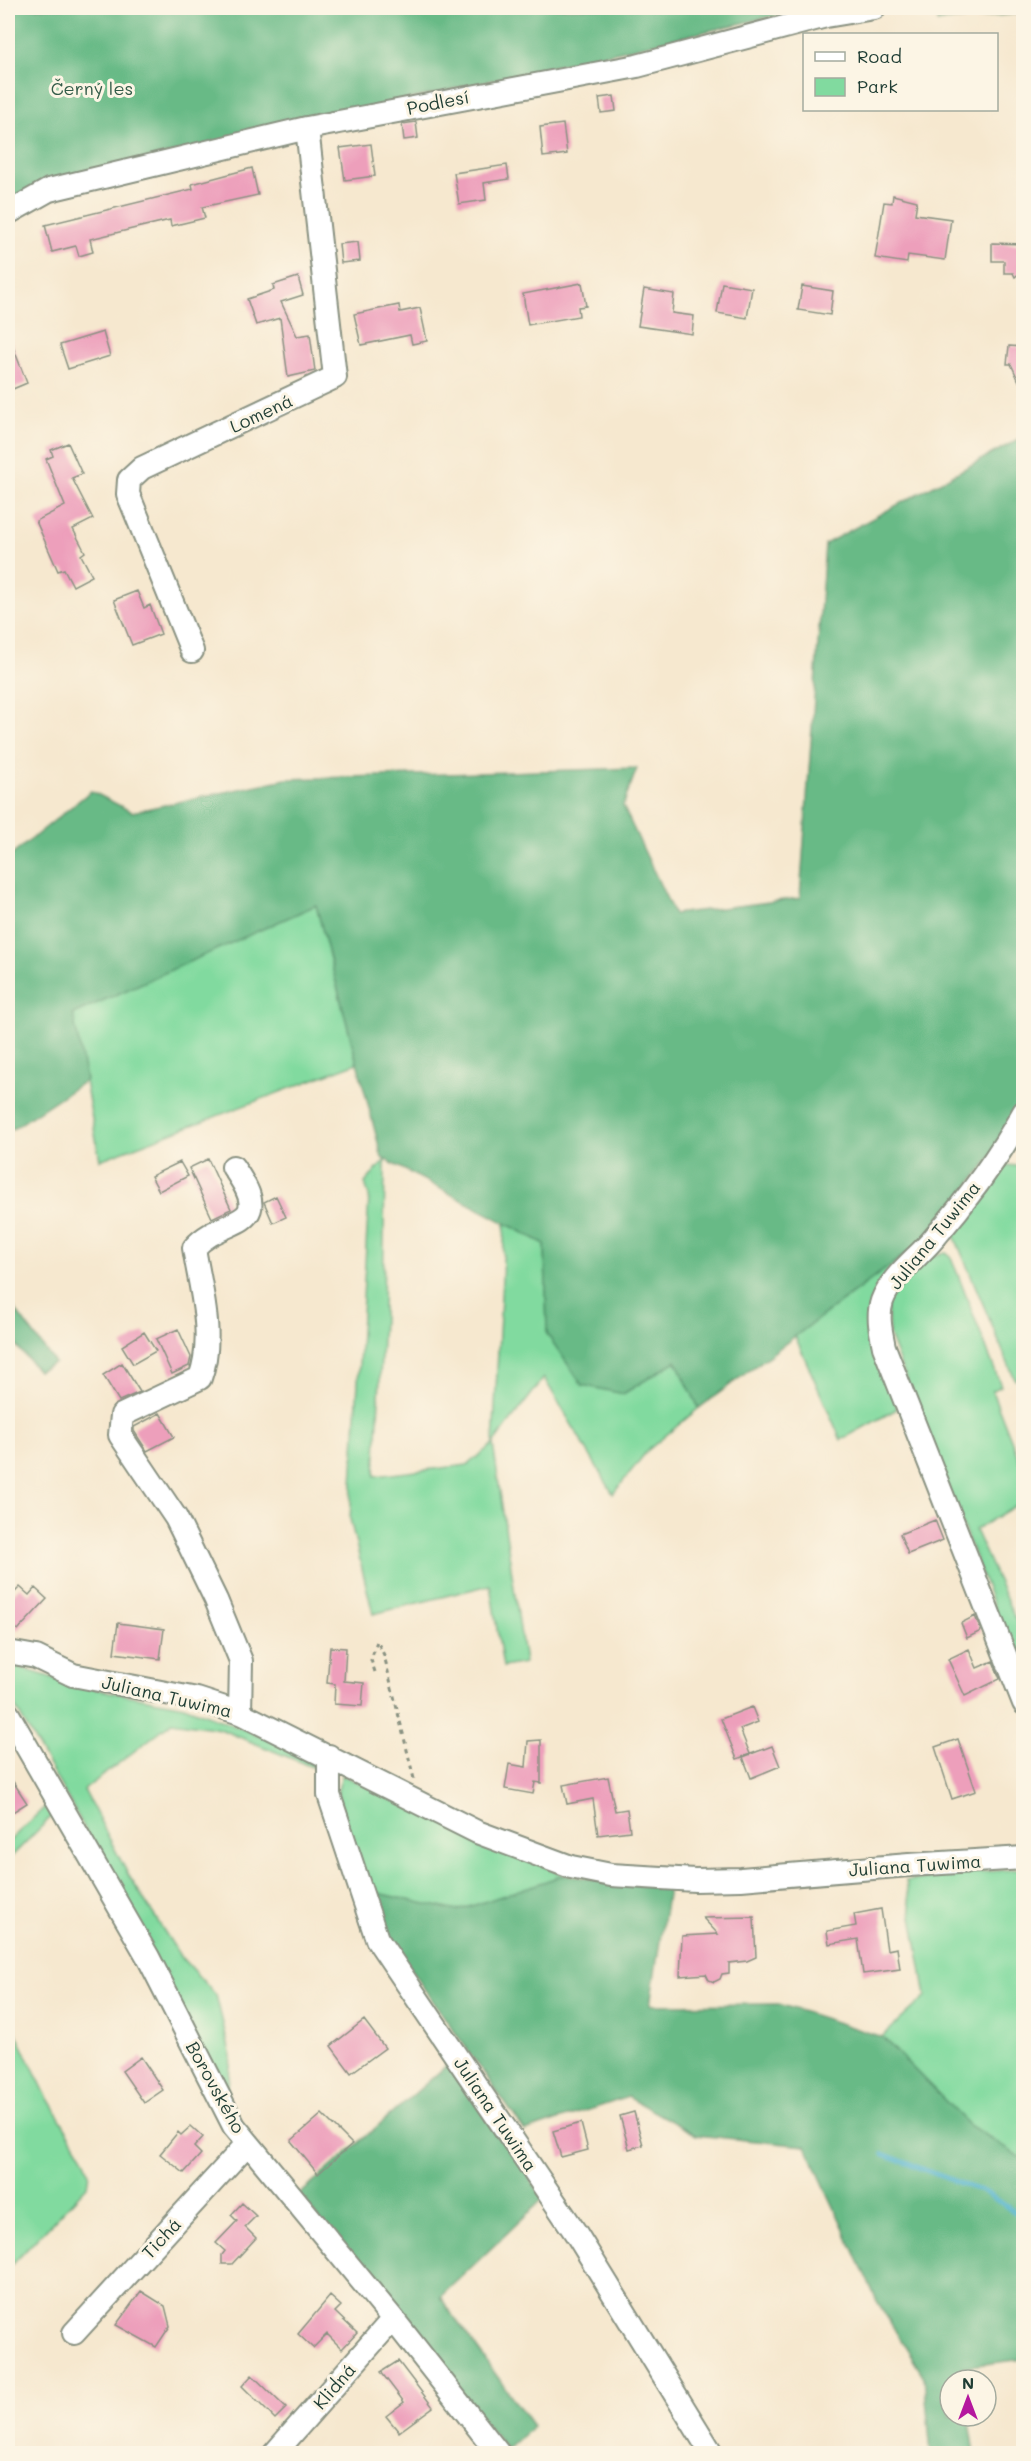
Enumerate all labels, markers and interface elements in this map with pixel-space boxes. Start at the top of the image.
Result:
legend [803,33,998,111]
text: Road [857,44,902,68]
text: Park [857,74,898,98]
park label: Černý les [51,76,133,100]
street label: Podlesí [405,84,471,120]
street label: Lomená [226,388,296,438]
street label: Juliana Tuwima [883,1176,985,1294]
street label: Juliana Tuwima [100,1669,234,1723]
street label: Juliana Tuwima [848,1848,982,1882]
street label: Borovského [181,2037,251,2137]
street label: Juliana Tuwima [449,2052,543,2176]
street label: Tichá [136,2212,186,2264]
street label: Klidná [307,2358,361,2414]
north arrow [938,2368,998,2428]
text: N [962,2372,974,2393]

